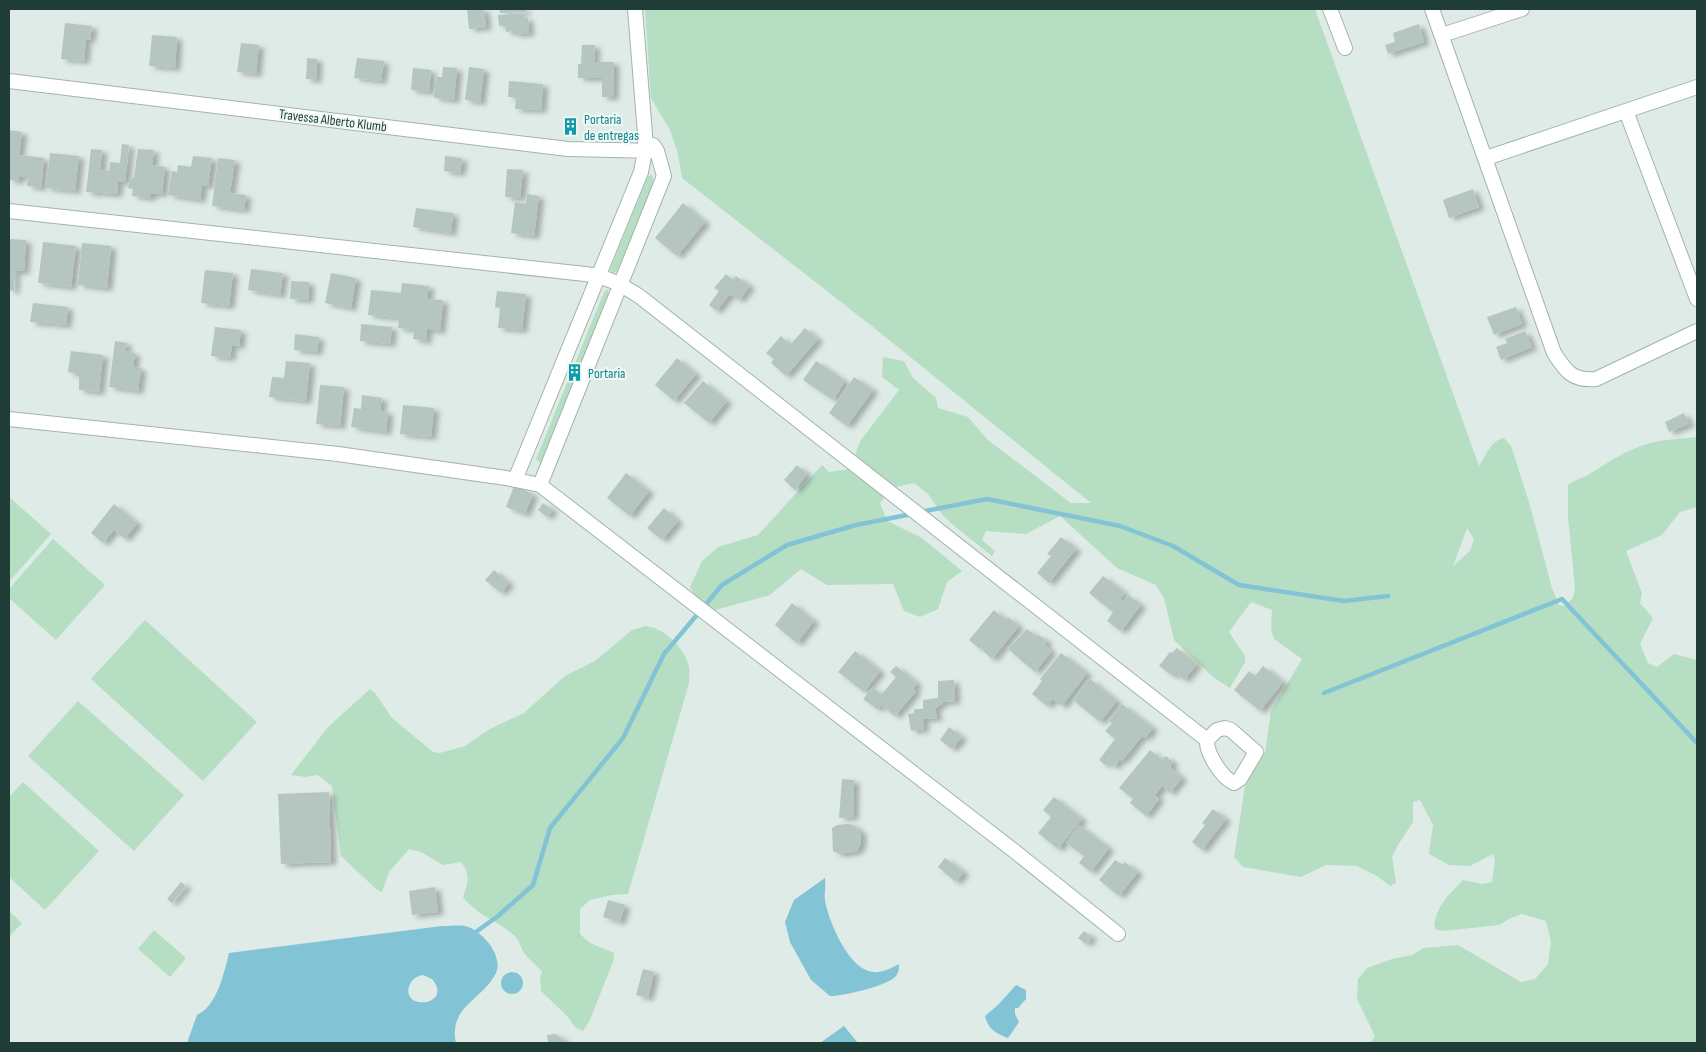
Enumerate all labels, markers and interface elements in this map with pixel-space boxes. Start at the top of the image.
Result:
street label: Travessa Alberto Klumb [278,105,388,136]
place label: Portaria de entregas [584,111,639,144]
building icon: Portaria de entregas [560,117,580,137]
building icon: Portaria [564,363,584,383]
place label: Portaria [588,365,626,382]

